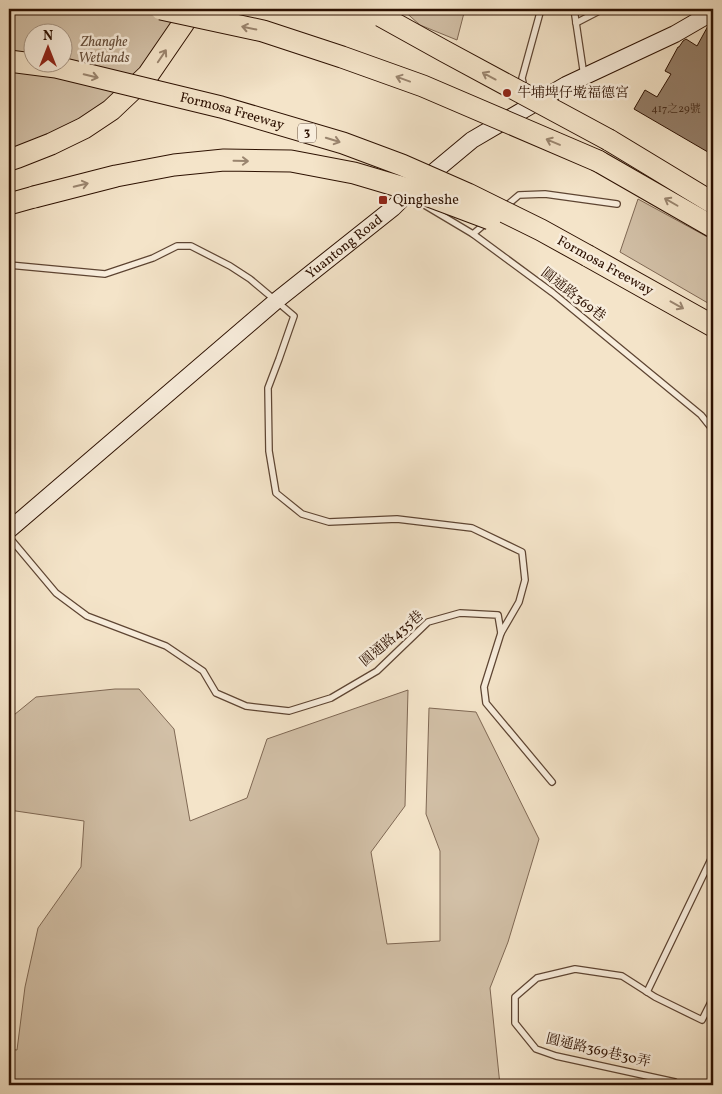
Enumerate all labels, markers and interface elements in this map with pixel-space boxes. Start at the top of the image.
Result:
north arrow [22,22,72,72]
one-way arrow [242,23,258,32]
text: N [43,27,53,46]
park label: Zhanghe Wetlands [78,33,130,68]
one-way arrow [157,49,167,63]
one-way arrow [482,70,497,80]
one-way arrow [83,72,99,81]
one-way arrow [396,74,412,83]
place label: 牛埔埤仔墘福德宮 [517,84,629,103]
marker: 牛埔埤仔墘福德宮 [501,87,513,99]
street label: Formosa Freeway [178,88,287,135]
house number: 417之29號 [651,102,701,117]
road number: 3 [298,124,316,142]
one-way arrow [324,136,340,146]
one-way arrow [546,137,561,146]
one-way arrow [232,156,249,166]
one-way arrow [72,180,88,189]
place label: Qingheshe [393,191,459,210]
marker: Qingheshe [377,194,389,206]
one-way arrow [664,197,679,207]
street label: Yuantong Road [302,210,387,283]
street label: Formosa Freeway [553,232,657,301]
street label: 圓通路369巷 [537,264,609,326]
one-way arrow [669,300,684,310]
street label: 圓通路435巷 [356,607,428,671]
street label: 圓通路369巷30弄 [544,1030,652,1072]

